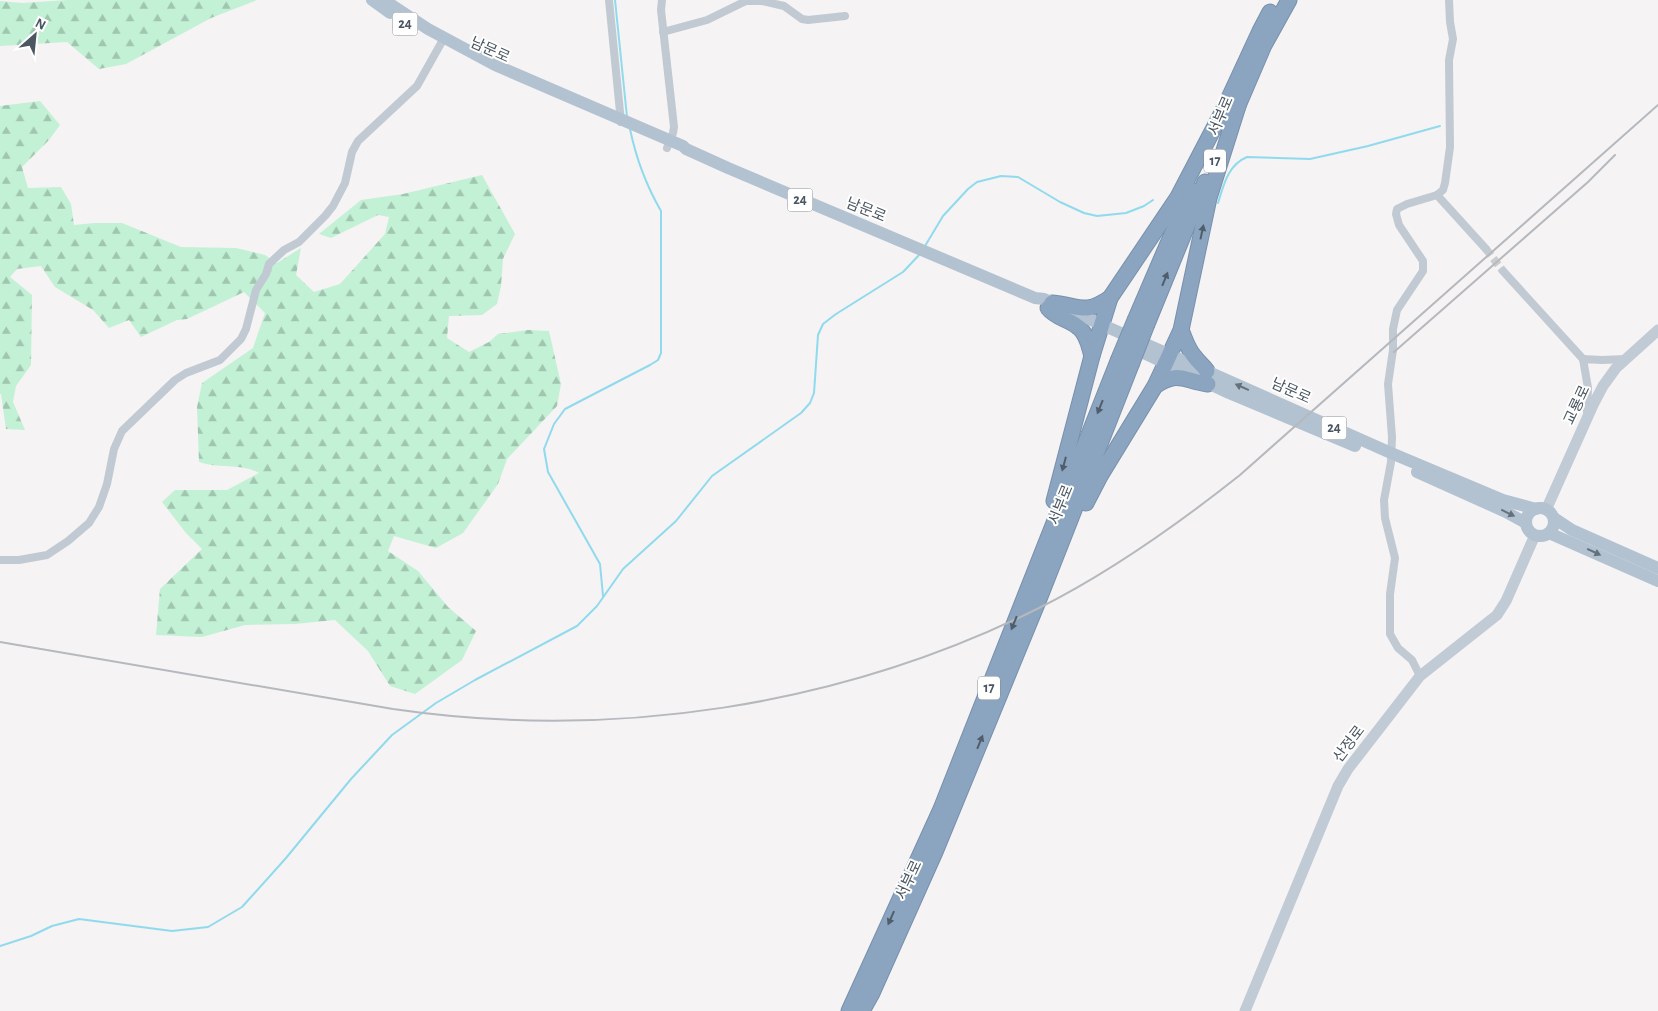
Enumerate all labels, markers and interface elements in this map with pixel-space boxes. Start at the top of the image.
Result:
north arrow [10,10,60,60]
road number: 24 [392,12,418,36]
text: N [33,16,48,33]
street label: 남문로 [468,34,512,65]
street label: 서부로 [1205,94,1236,138]
road number: 17 [1204,150,1226,172]
road number: 24 [788,188,812,212]
street label: 남문로 [844,194,888,225]
one-way arrow [1198,224,1206,240]
one-way arrow [1161,271,1169,286]
street label: 남문로 [1269,375,1313,406]
one-way arrow [1235,383,1249,391]
street label: 교룡로 [1561,383,1593,427]
one-way arrow [1096,399,1104,414]
road number: 24 [1322,416,1346,439]
one-way arrow [1060,456,1068,471]
street label: 서부로 [1045,483,1076,527]
one-way arrow [1500,509,1515,517]
one-way arrow [1587,548,1601,556]
one-way arrow [1010,616,1018,630]
road number: 17 [978,676,1000,700]
street label: 산정로 [1330,722,1367,765]
one-way arrow [976,734,984,749]
street label: 서부로 [893,858,925,902]
one-way arrow [887,911,895,925]

